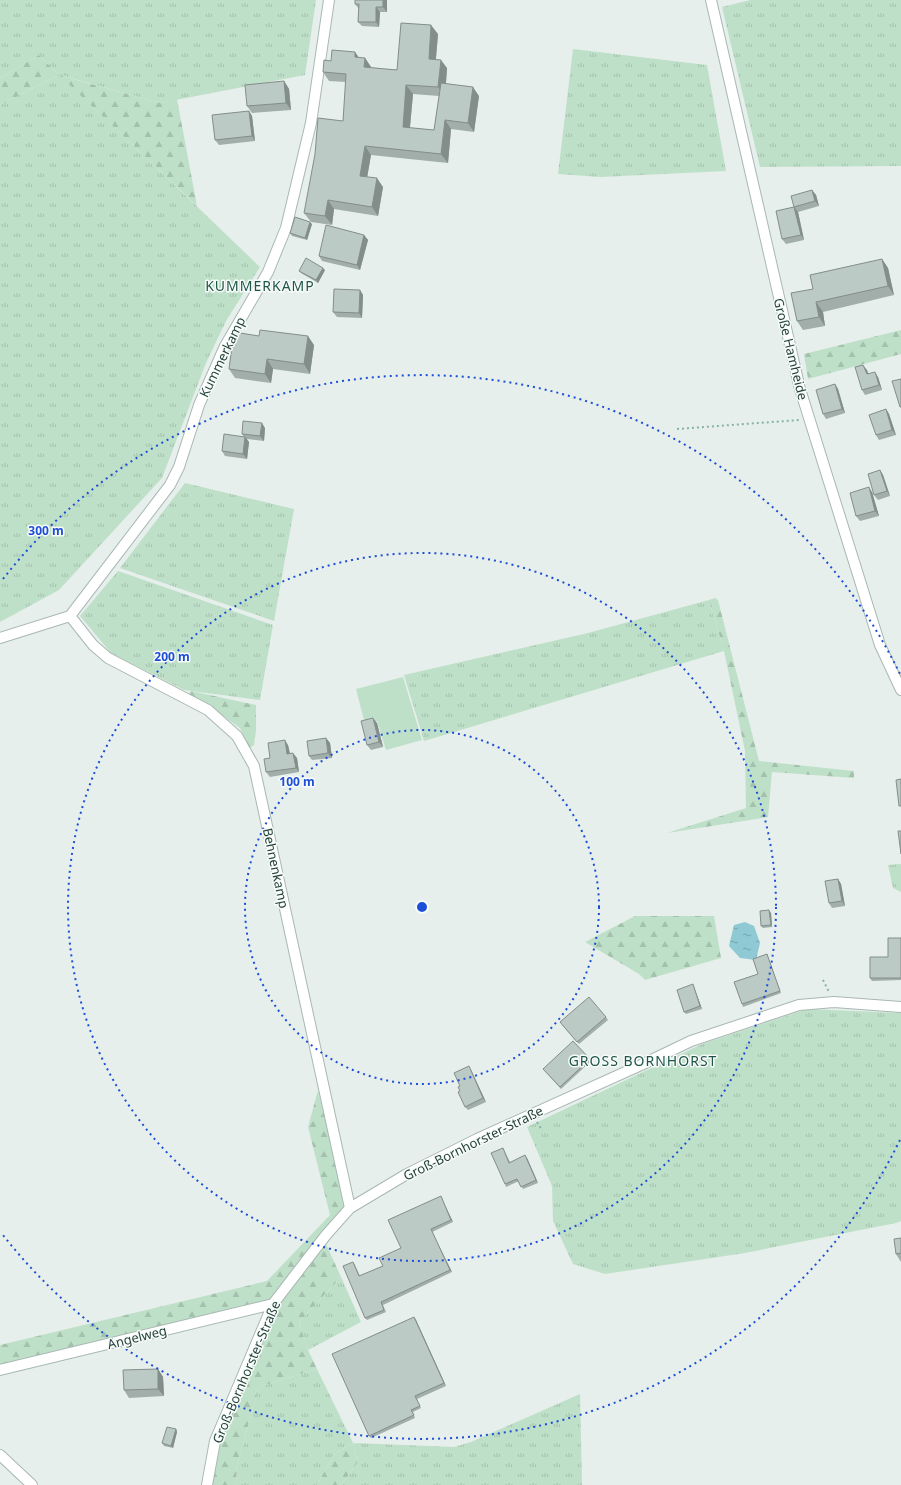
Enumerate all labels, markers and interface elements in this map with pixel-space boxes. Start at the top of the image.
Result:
district label: KUMMERKAMP [205,276,315,295]
street label: Große Hamheide [770,296,812,402]
street label: Kummerkamp [195,314,249,400]
text: 300 m [28,522,64,539]
text: 200 m [154,648,190,665]
text: 100 m [279,773,315,790]
street label: Behnenkamp [259,826,293,910]
centre of rings [415,900,429,914]
district label: GROSS BORNHORST [569,1051,717,1070]
street label: Groß-Bornhorster-Straße [400,1101,546,1185]
street label: Groß-Bornhorster-Straße [208,1298,284,1446]
street label: Angelweg [105,1321,169,1353]

